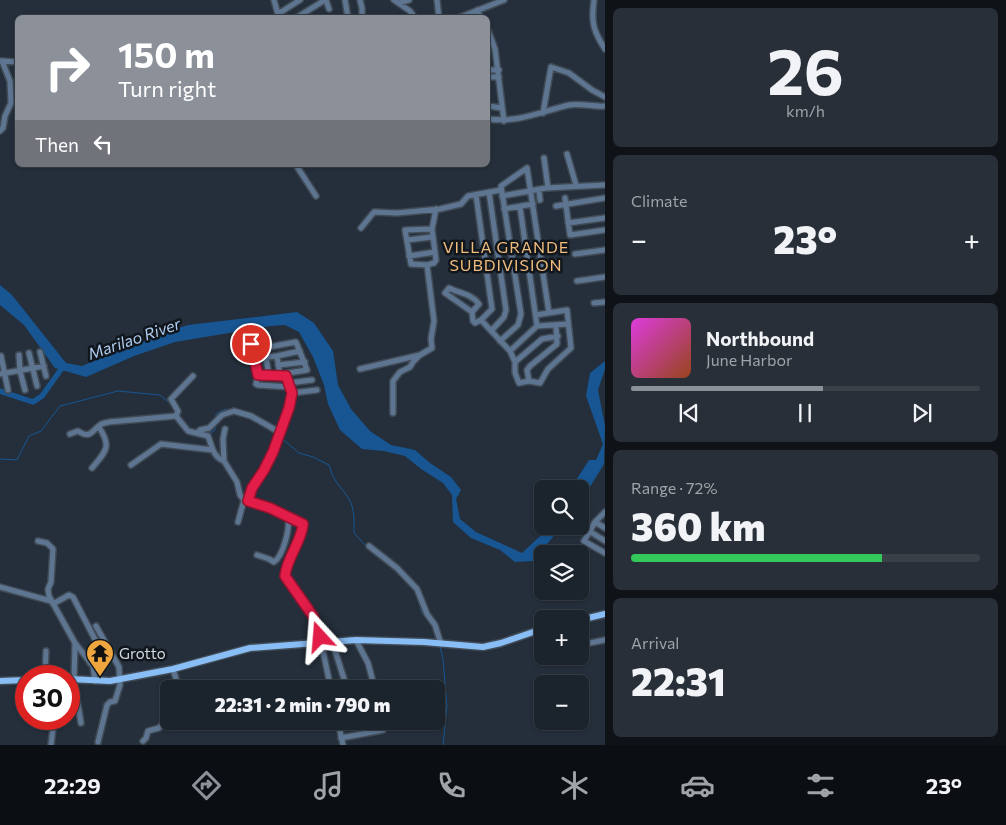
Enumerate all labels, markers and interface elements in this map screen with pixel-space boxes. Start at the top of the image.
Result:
text: 26 [767,29,844,108]
text: 150 m [118,32,215,75]
icon: right [35,35,100,100]
text: Turn right [118,75,216,102]
text: km/h [786,101,825,120]
icon: left [89,130,117,158]
text: Then [35,133,79,156]
text: Climate [631,191,687,210]
text: 23° [773,215,837,262]
text: − [631,222,647,256]
text: + [964,222,980,256]
district label: VILLA GRANDE SUBDIVISION [443,237,569,274]
water label: Marilao River [85,313,183,363]
pin [230,323,272,365]
text: Northbound [706,327,814,350]
icon: arrive [237,330,265,358]
text: June Harbor [706,350,792,369]
icon: previous [675,399,703,427]
icon: pause [791,399,819,427]
icon: next [908,399,936,427]
text: Range · 72% [631,478,717,497]
map controls [534,480,589,730]
button: search [534,480,589,535]
text: 360 km [631,502,765,549]
button: layers [534,545,589,600]
position arrow [293,610,345,662]
button: + [534,610,589,665]
text: Arrival [631,633,679,652]
temple icon: Grotto [85,638,115,677]
place label: Grotto [119,644,166,662]
text: 22:31 [631,657,726,704]
speed limit sign: 30 [15,665,80,730]
button: − [534,675,589,730]
text: 22:31 · 2 min · 790 m [215,693,390,716]
icon: directions [189,768,224,803]
icon: music [311,768,346,803]
icon: phone [434,768,469,803]
icon: climate [557,768,592,803]
icon: car [680,768,715,803]
icon: filters [803,768,838,803]
text: 22:29 [44,772,101,799]
text: 23° [926,772,962,799]

